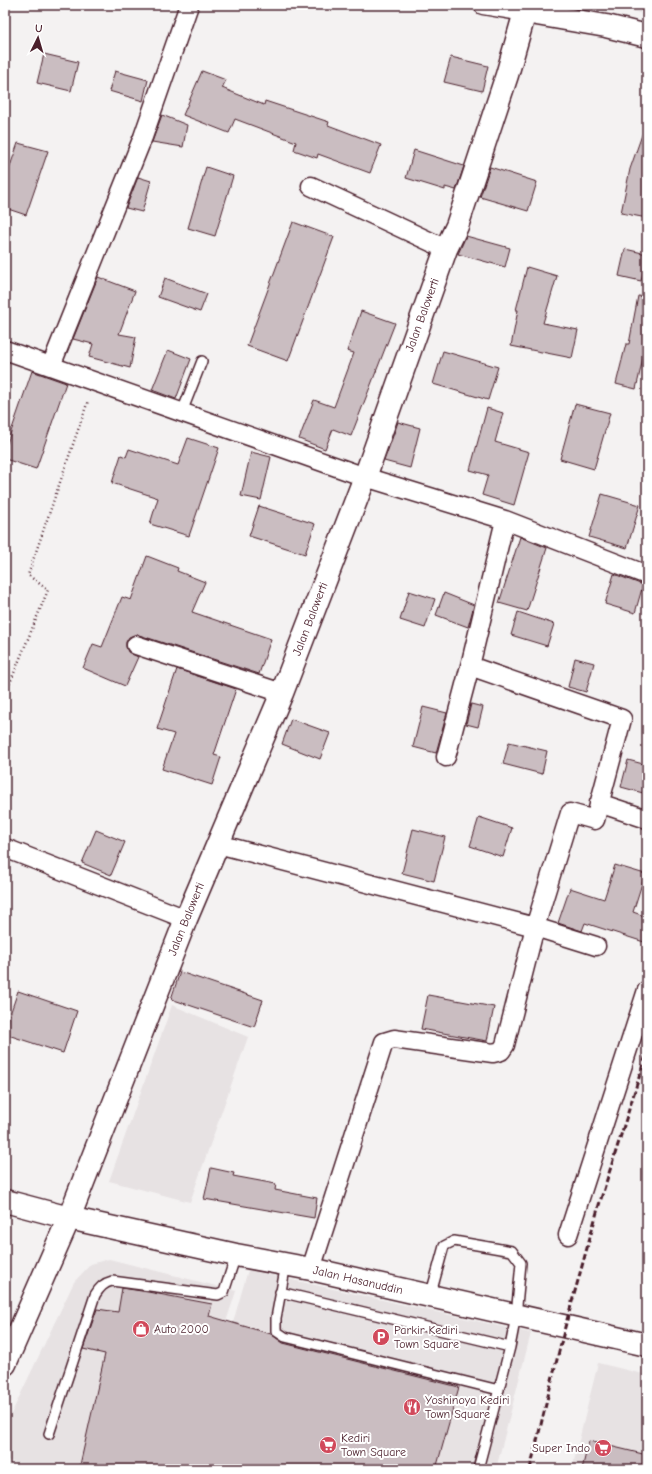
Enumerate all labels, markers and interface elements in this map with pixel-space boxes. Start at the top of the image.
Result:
north arrow [18,18,58,58]
text: U [35,22,43,35]
street label: Jalan Balowerti [402,276,442,354]
street label: Jalan Balowerti [290,580,330,658]
street label: Jalan Balowerti [165,880,207,958]
street label: Jalan Hasanuddin [312,1263,404,1297]
shop icon: Auto 2000 [131,1319,151,1339]
place label: Auto 2000 [154,1322,209,1336]
place label: Parkir Kediri Town Square [394,1323,459,1351]
parking icon: Parkir Kediri Town Square [371,1327,391,1347]
place label: Yoshinoya Kediri Town Square [425,1393,509,1421]
restaurant icon: Yoshinoya Kediri Town Square [402,1397,422,1417]
place label: Kediri Town Square [341,1431,406,1459]
supermarket icon: Kediri Town Square [318,1435,338,1455]
supermarket icon: Super Indo [593,1438,613,1458]
place label: Super Indo [532,1441,590,1455]

